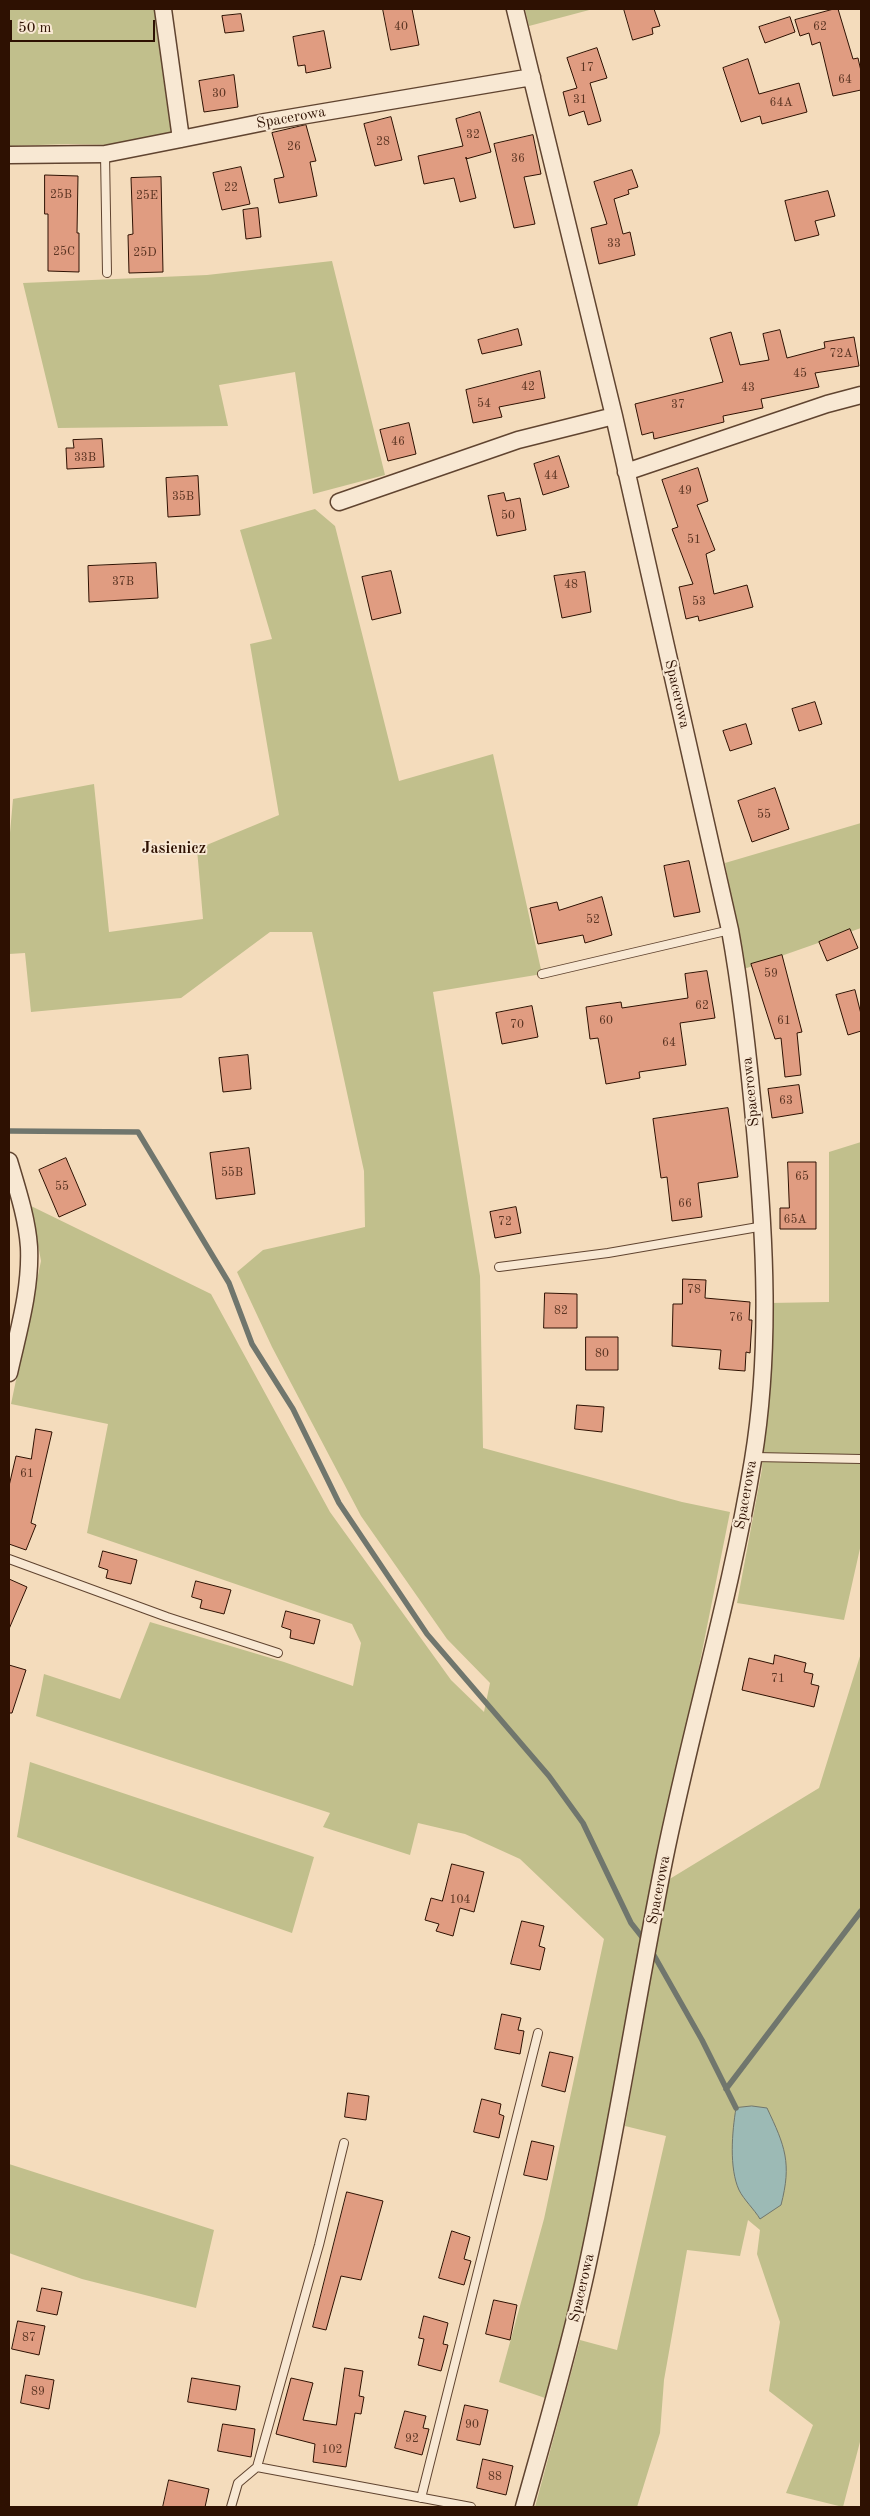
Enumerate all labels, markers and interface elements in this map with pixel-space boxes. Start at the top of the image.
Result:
scale bar [12,10,158,42]
house number: 40 [394,20,408,34]
house number: 62 [813,20,827,34]
text: 50 m [18,21,52,36]
house number: 17 [580,61,594,75]
house number: 64 [838,73,852,87]
house number: 30 [212,87,226,101]
house number: 31 [573,93,587,107]
house number: 64A [769,96,793,110]
street label: Spacerowa [255,103,327,133]
house number: 32 [466,128,480,142]
house number: 28 [376,135,390,149]
house number: 26 [287,140,301,154]
house number: 36 [511,152,525,166]
house number: 22 [224,181,238,195]
house number: 25B [50,188,72,202]
house number: 25E [136,189,158,203]
house number: 33 [607,237,621,251]
house number: 25C [53,245,75,259]
house number: 25D [133,246,157,260]
house number: 72A [829,347,853,361]
house number: 45 [793,367,807,381]
house number: 42 [521,380,535,394]
house number: 43 [741,381,755,395]
house number: 54 [477,397,491,411]
house number: 37 [671,398,685,412]
house number: 46 [391,435,405,449]
house number: 33B [74,451,96,465]
house number: 44 [544,469,558,483]
house number: 49 [678,484,692,498]
house number: 35B [172,490,194,504]
house number: 50 [501,509,515,523]
house number: 51 [687,533,701,547]
house number: 37B [112,575,134,589]
house number: 48 [564,578,578,592]
house number: 53 [692,595,706,609]
street label: Spacerowa [660,658,694,730]
house number: 55 [757,808,771,822]
district label: Jasienicz [142,839,206,859]
house number: 52 [586,913,600,927]
house number: 59 [764,967,778,981]
house number: 62 [695,999,709,1013]
house number: 60 [599,1014,613,1028]
house number: 61 [777,1014,791,1028]
house number: 70 [510,1018,524,1032]
house number: 64 [662,1036,676,1050]
street label: Spacerowa [738,1056,764,1128]
house number: 63 [779,1094,793,1108]
house number: 55B [221,1166,243,1180]
house number: 65 [795,1170,809,1184]
house number: 55 [55,1180,69,1194]
house number: 66 [678,1197,692,1211]
house number: 65A [783,1213,807,1227]
house number: 72 [498,1215,512,1229]
house number: 78 [687,1283,701,1297]
house number: 82 [554,1304,568,1318]
house number: 76 [729,1311,743,1325]
house number: 80 [595,1347,609,1361]
street label: Spacerowa [731,1459,761,1531]
house number: 61 [20,1467,34,1481]
house number: 71 [771,1672,785,1686]
street label: Spacerowa [644,1854,674,1926]
house number: 104 [450,1893,470,1907]
street label: Spacerowa [565,2252,599,2324]
house number: 87 [22,2331,36,2345]
house number: 89 [31,2385,45,2399]
house number: 90 [465,2418,479,2432]
house number: 92 [405,2432,419,2446]
house number: 102 [322,2443,342,2457]
house number: 88 [488,2470,502,2484]

